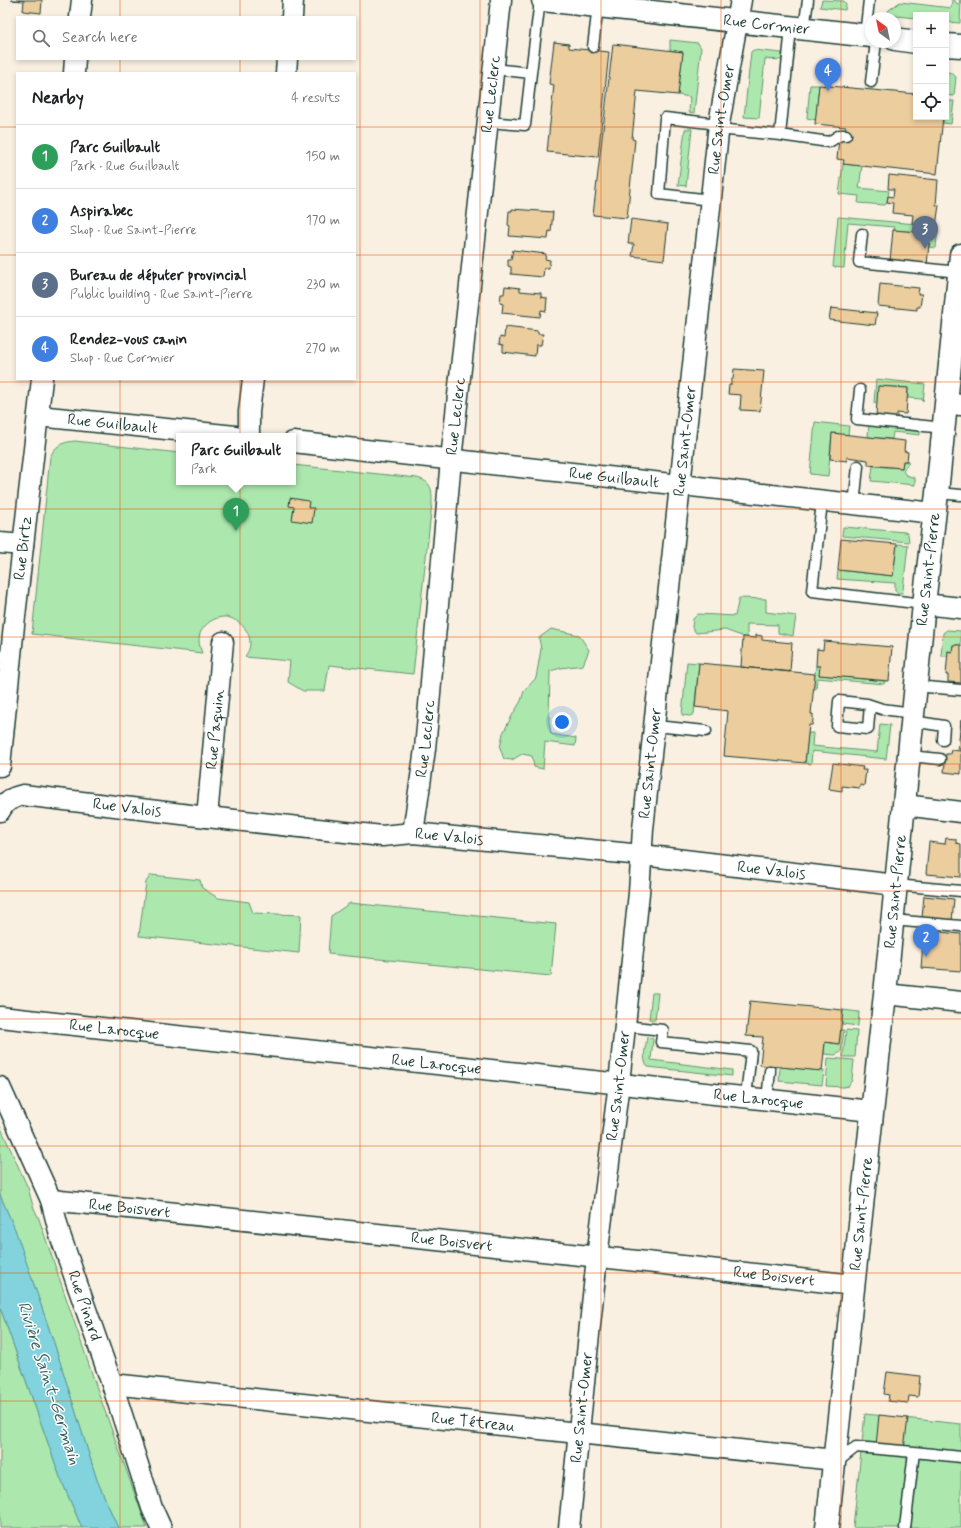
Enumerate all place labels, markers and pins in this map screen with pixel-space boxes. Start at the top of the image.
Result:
pin: 4 [815,58,841,91]
pin: 3 [912,216,938,249]
pin: 1 [223,498,249,531]
pin: 2 [913,924,939,957]

